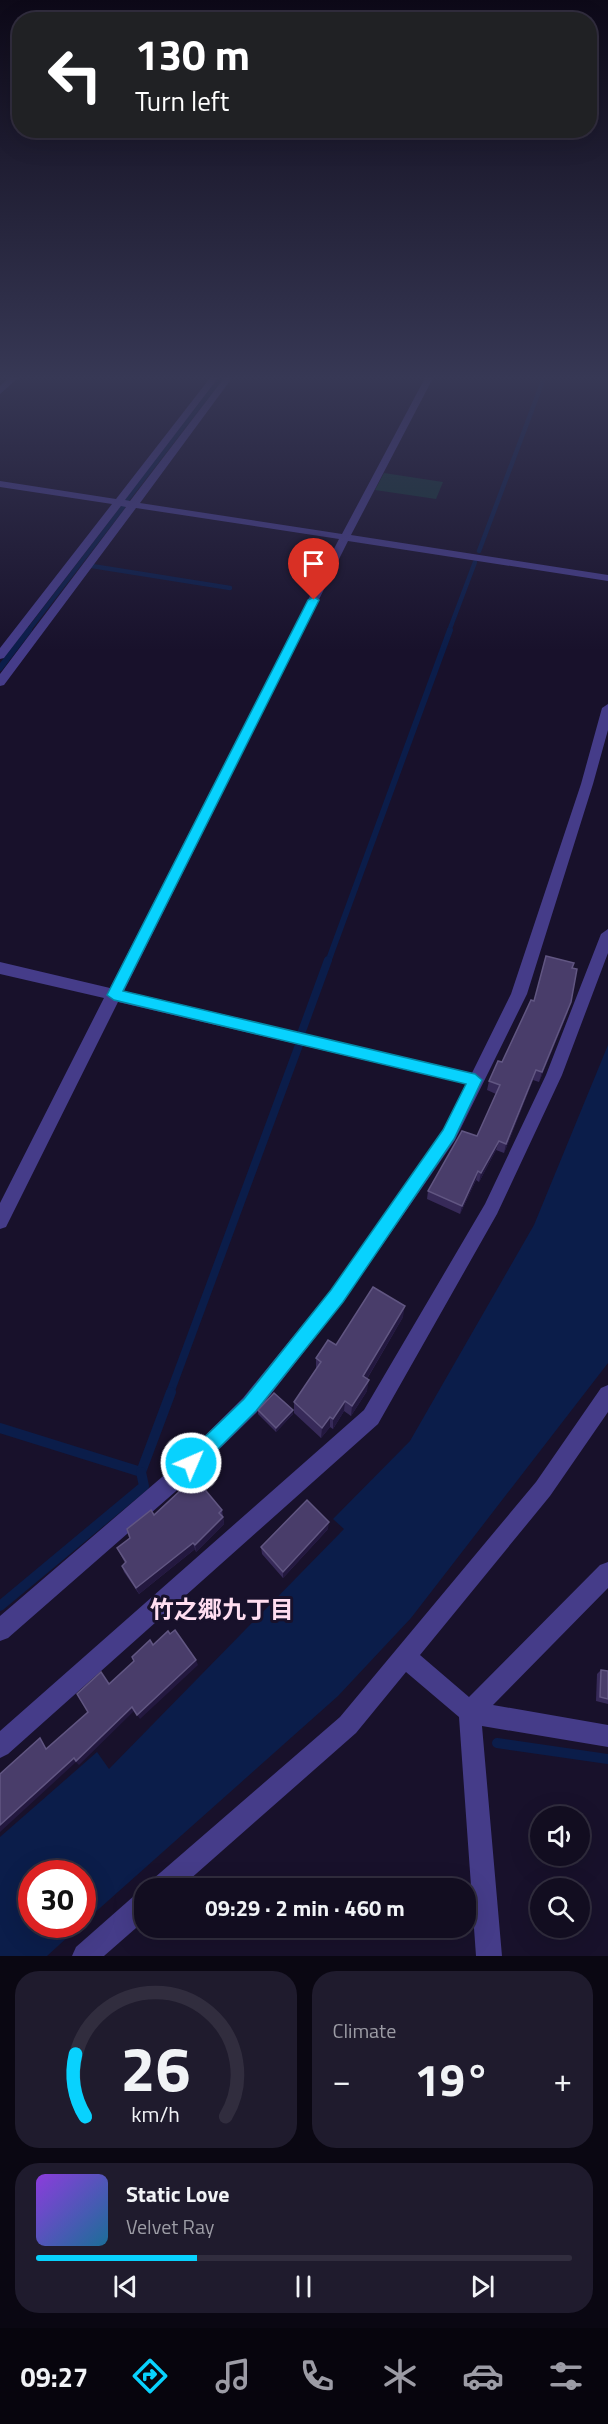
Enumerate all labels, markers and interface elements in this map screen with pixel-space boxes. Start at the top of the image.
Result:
text: 130 m [135,22,250,86]
icon: left [36,36,114,114]
text: Turn left [135,80,229,121]
pin [288,538,339,600]
icon: arrive [297,547,330,580]
position arrow [159,1431,223,1495]
district label: 竹之郷九丁目 [150,1591,294,1627]
map controls [530,1806,590,1938]
button: sound [530,1806,590,1866]
speed limit sign: 30 [18,1860,96,1938]
button: search [530,1878,590,1938]
text: 09:29 · 2 min · 460 m [205,1891,405,1925]
text: Climate [333,2015,396,2046]
text: 26 [121,2020,191,2115]
text: 19° [414,2045,490,2113]
text: − [333,2055,351,2105]
text: + [554,2055,572,2105]
text: km/h [131,2098,180,2130]
text: Static Love [126,2177,229,2211]
text: Velvet Ray [126,2211,215,2242]
icon: previous [109,2270,142,2303]
icon: pause [287,2270,320,2303]
icon: next [466,2270,499,2303]
icon: directions [129,2355,171,2397]
icon: music [212,2355,254,2397]
icon: phone [296,2355,338,2397]
icon: climate [379,2355,421,2397]
icon: car [462,2355,504,2397]
icon: filters [545,2355,587,2397]
text: 09:27 [21,2356,88,2397]

